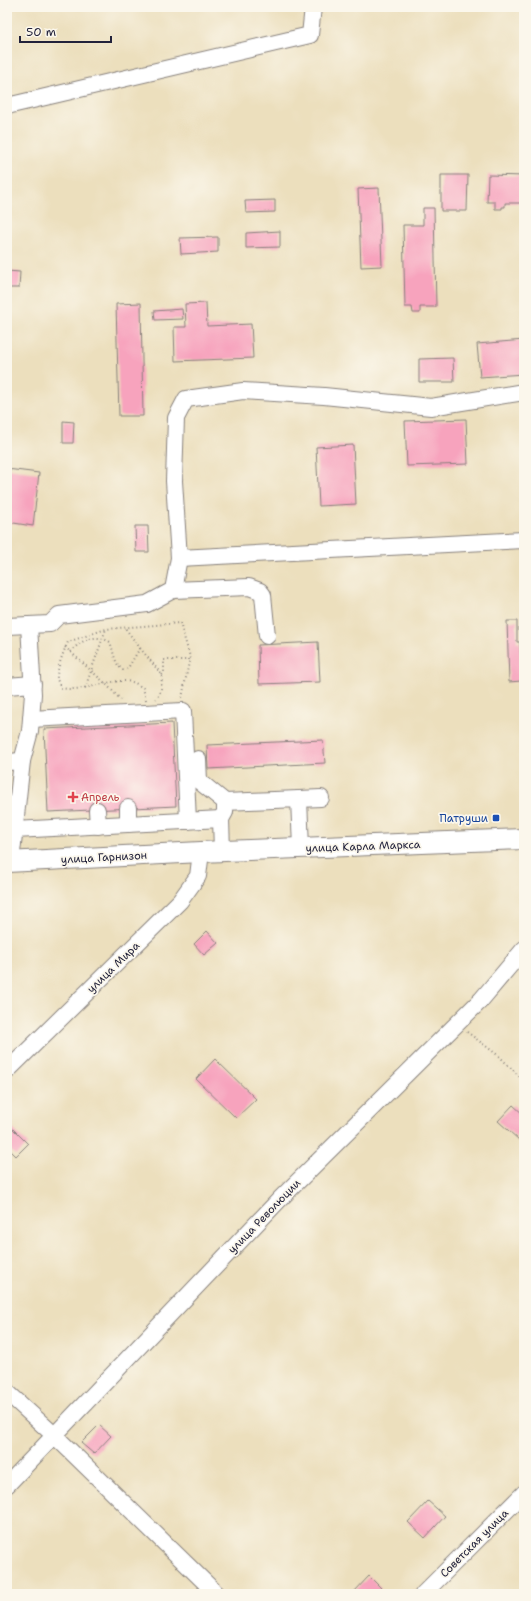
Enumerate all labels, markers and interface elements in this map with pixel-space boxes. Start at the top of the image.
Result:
scale bar [20,18,111,44]
text: 50 m [26,24,56,40]
place label: Апрель [81,790,120,805]
marker: Апрель [68,792,78,802]
place label: Патруши [440,811,488,826]
marker: Патруши [491,813,501,823]
street label: улица Карла Маркса [305,837,421,856]
street label: улица Гарнизон [61,848,148,867]
street label: улица Мира [84,938,143,996]
street label: улица Революции [225,1176,304,1257]
street label: Советская улица [437,1506,512,1581]

